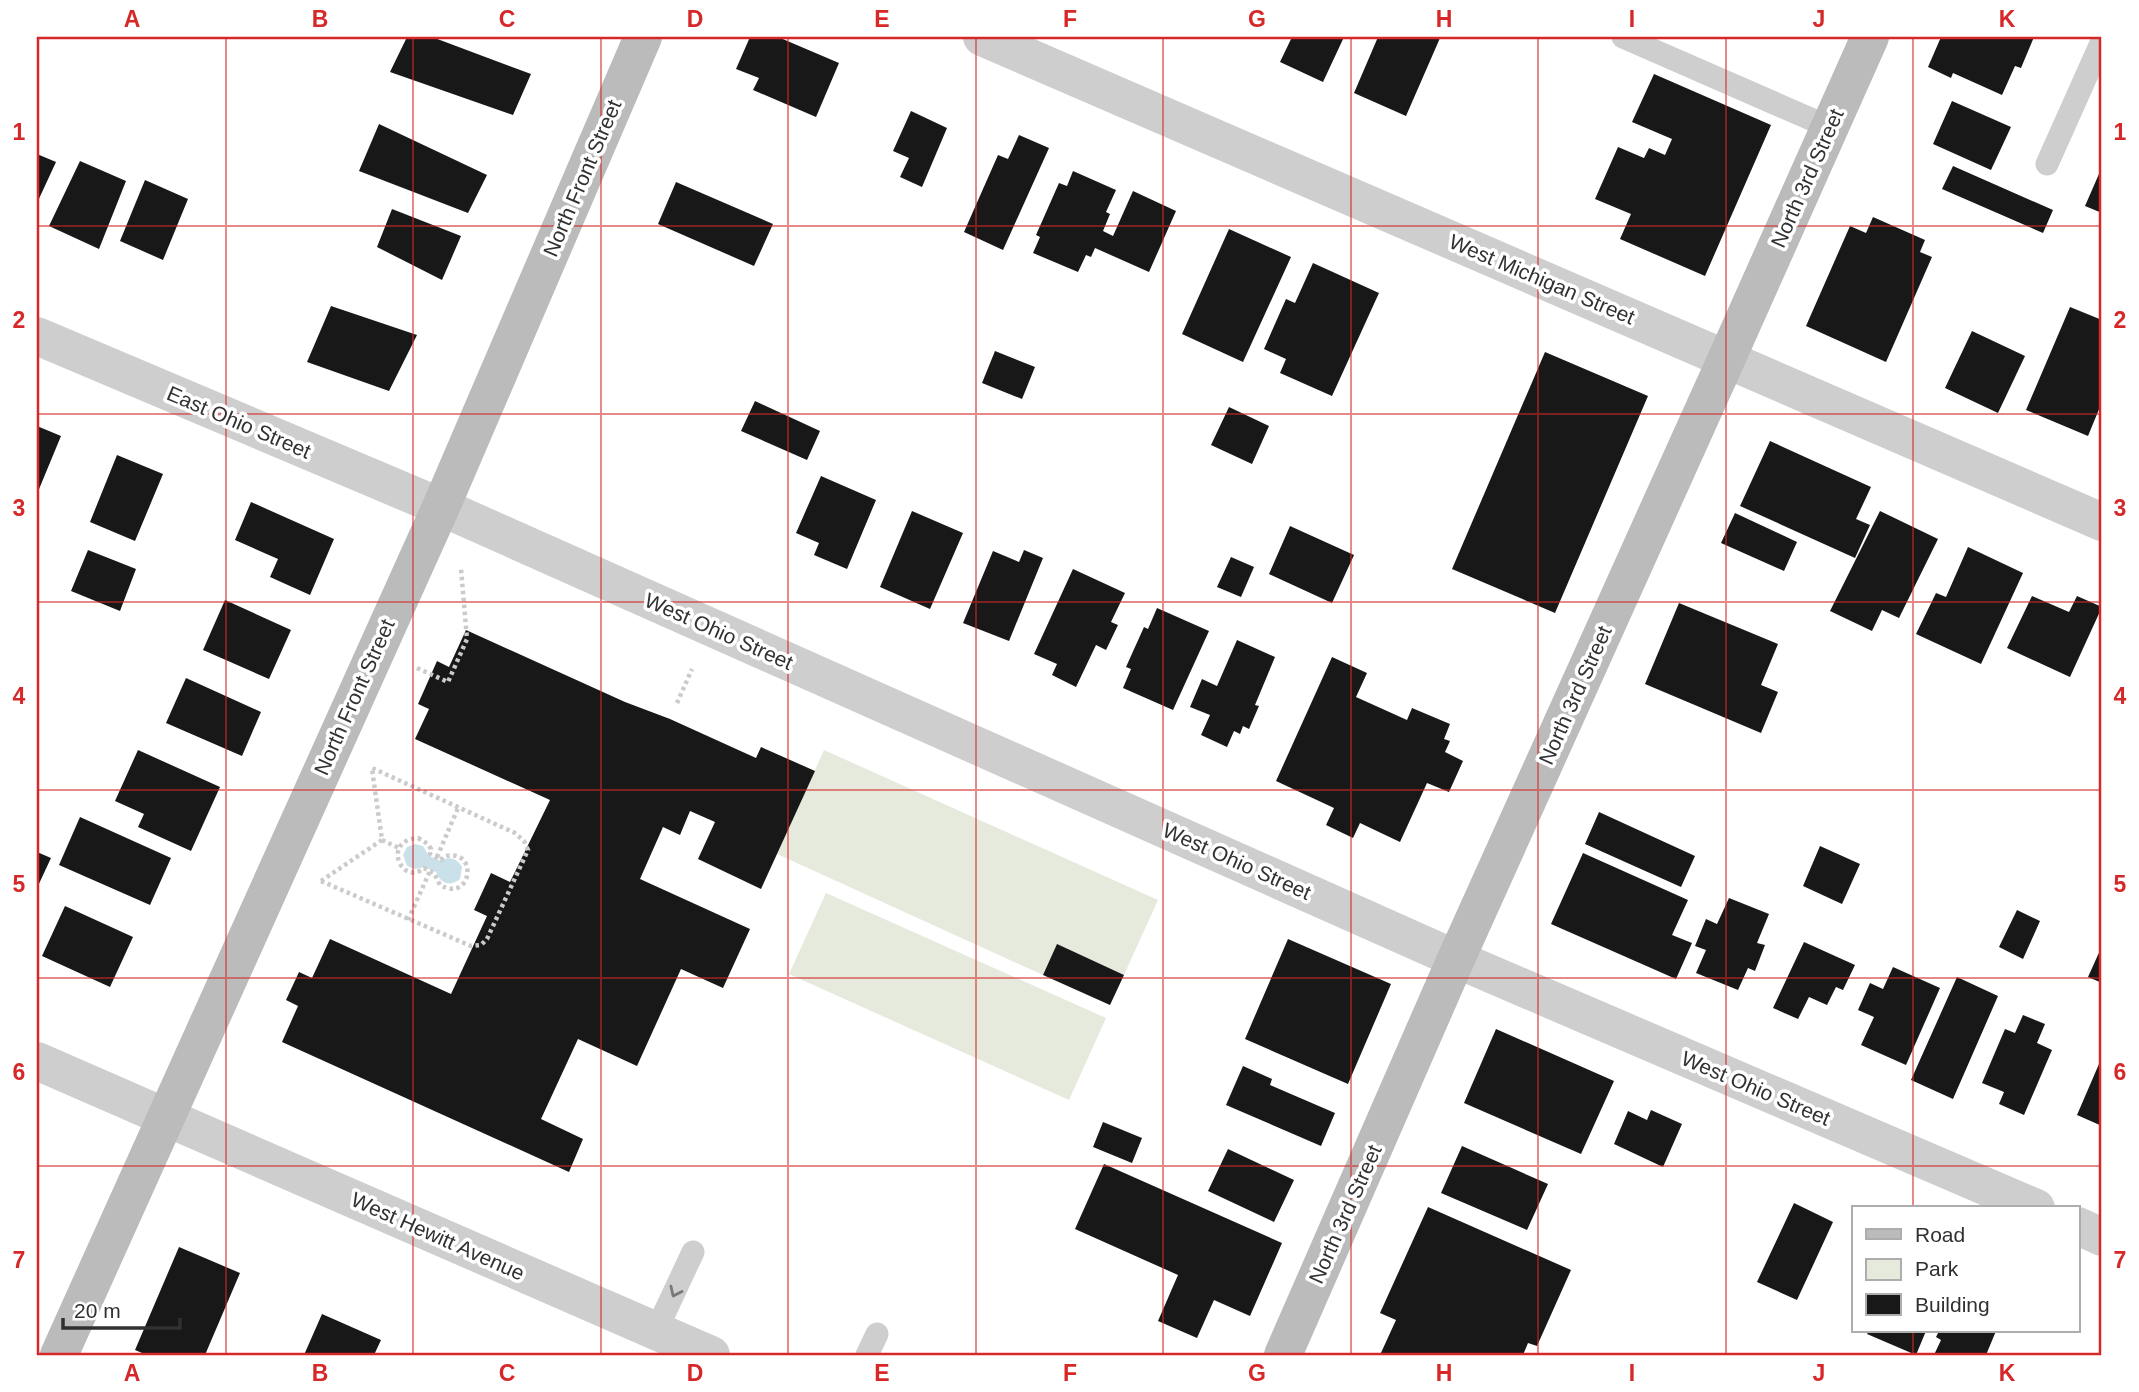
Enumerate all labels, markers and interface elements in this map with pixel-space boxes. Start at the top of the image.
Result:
text: A [124,6,140,32]
text: B [312,6,328,32]
text: C [499,6,515,32]
text: D [687,6,703,32]
text: E [874,6,890,32]
text: F [1063,6,1077,32]
text: G [1248,6,1266,32]
text: H [1436,6,1452,32]
text: I [1629,6,1635,32]
text: J [1813,6,1825,32]
text: K [1999,6,2016,32]
street label: North Front Street [539,96,625,260]
street label: North 3rd Street [1766,105,1848,251]
text: 1 [13,119,26,145]
text: 1 [2114,119,2127,145]
street label: West Michigan Street [1446,229,1638,329]
text: 2 [13,307,25,333]
text: 2 [2114,307,2126,333]
street label: East Ohio Street [164,381,315,463]
text: 3 [13,495,25,521]
text: 3 [2114,495,2126,521]
street label: West Ohio Street [641,588,797,674]
street label: North Front Street [309,615,399,778]
street label: North 3rd Street [1534,622,1616,768]
text: 4 [13,683,26,709]
text: 4 [2114,683,2127,709]
street label: West Ohio Street [1159,818,1315,904]
text: 5 [13,871,26,897]
text: 5 [2114,871,2127,897]
street label: West Ohio Street [1678,1046,1834,1130]
text: 6 [13,1059,25,1085]
text: 6 [2114,1059,2126,1085]
street label: North 3rd Street [1304,1141,1386,1287]
street label: West Hewitt Avenue [348,1187,528,1285]
legend [1852,1206,2080,1332]
text: Road [1915,1223,1965,1246]
text: 7 [13,1247,25,1273]
text: 7 [2114,1247,2126,1273]
text: Park [1915,1257,1959,1280]
one-way arrow [669,1285,683,1297]
scale bar [63,1287,180,1331]
text: Building [1915,1293,1990,1316]
text: 20 m [74,1299,121,1322]
text: A [124,1360,140,1386]
text: B [312,1360,328,1386]
text: C [499,1360,515,1386]
text: D [687,1360,703,1386]
text: E [874,1360,890,1386]
text: F [1063,1360,1077,1386]
text: G [1248,1360,1266,1386]
text: H [1436,1360,1452,1386]
text: I [1629,1360,1635,1386]
text: J [1813,1360,1825,1386]
text: K [1999,1360,2016,1386]

